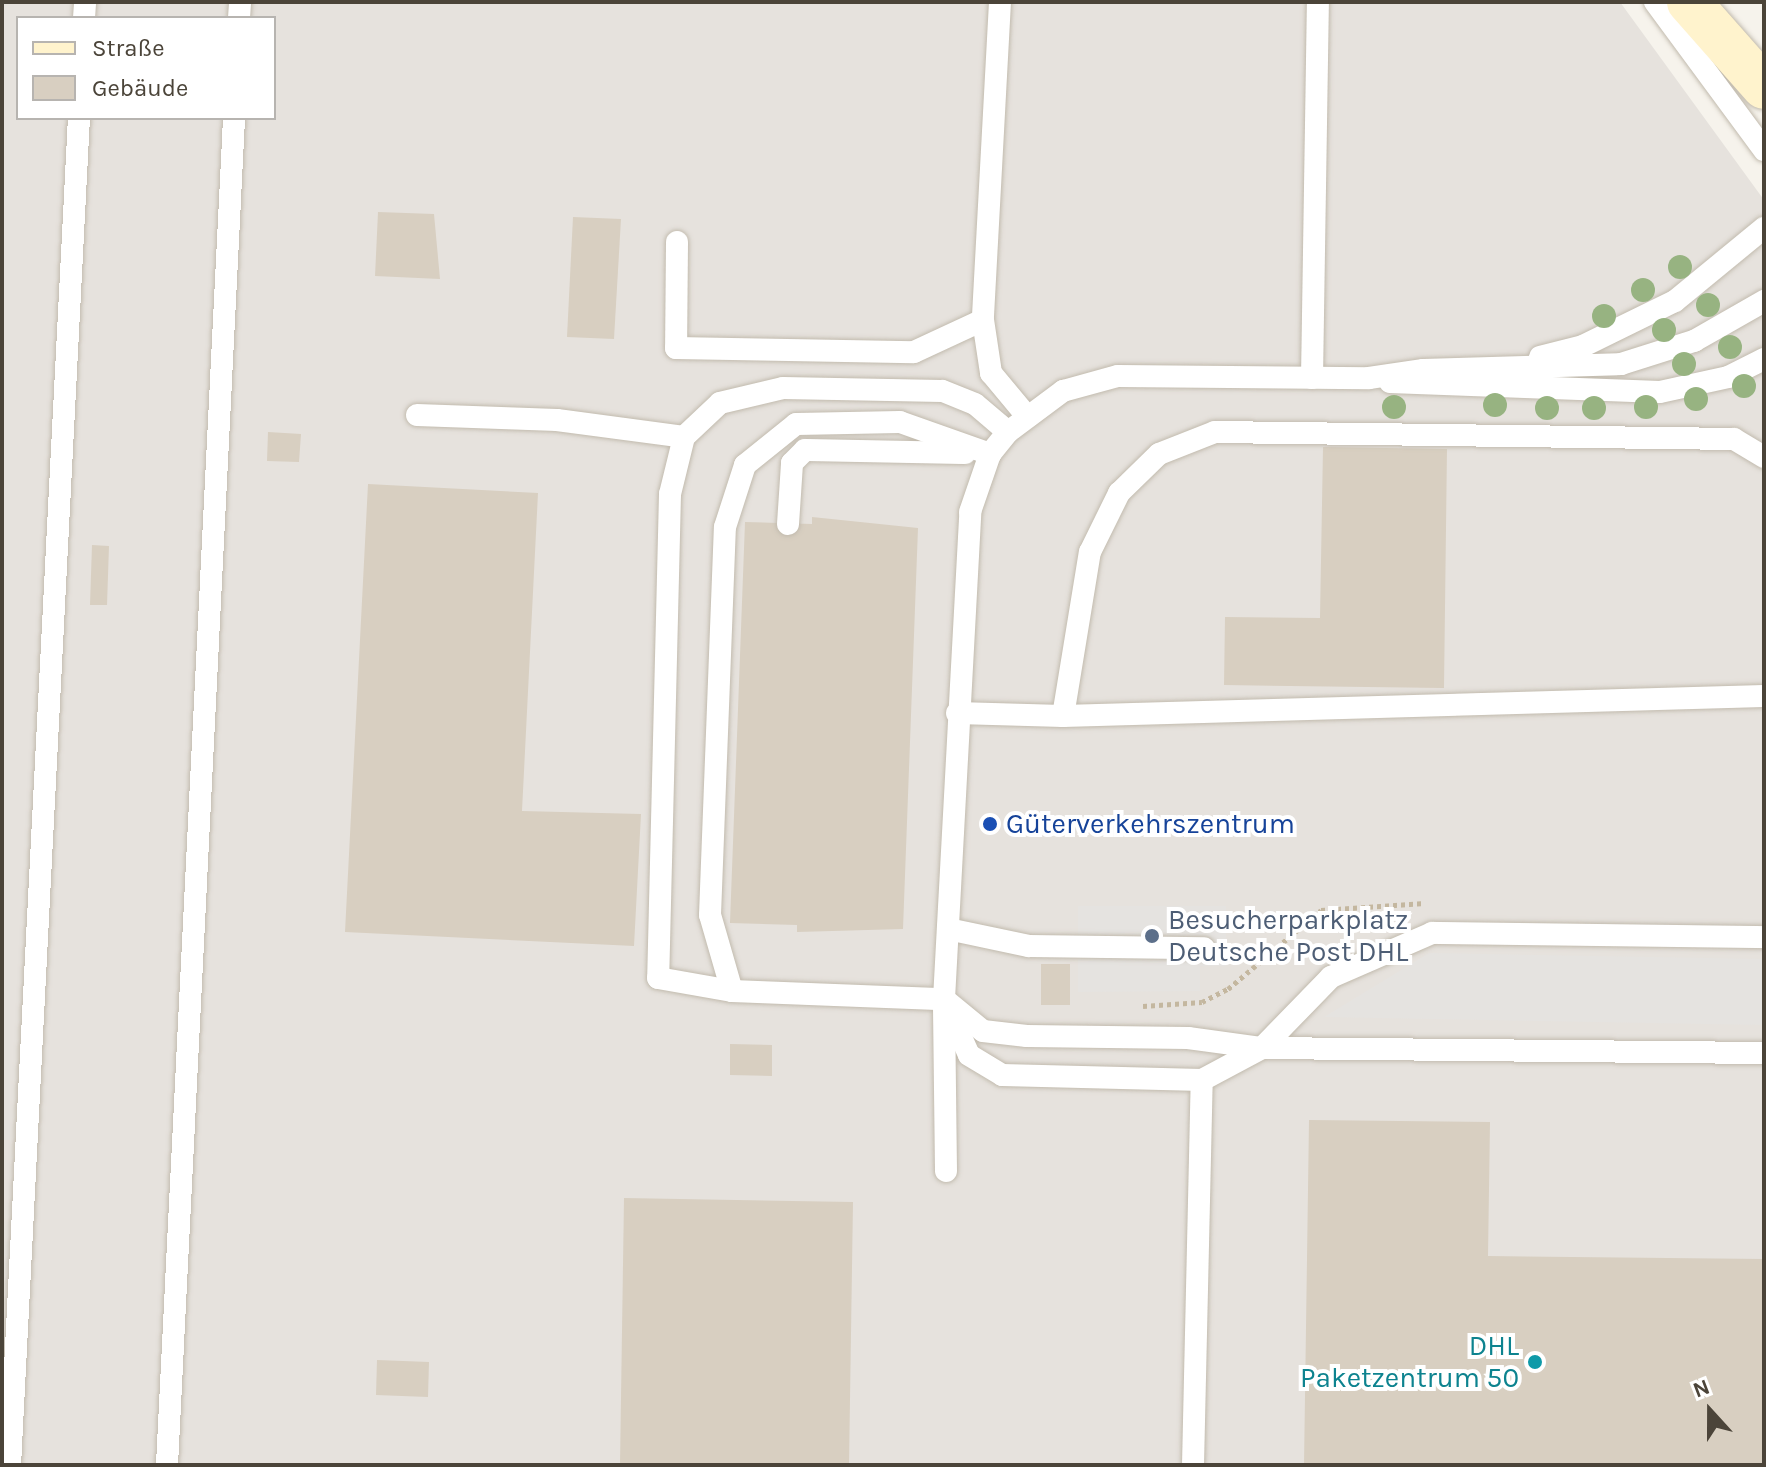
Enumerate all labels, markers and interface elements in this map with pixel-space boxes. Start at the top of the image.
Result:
legend [16,16,276,120]
text: Straße [92,34,164,62]
text: Gebäude [92,74,188,102]
place label: Güterverkehrszentrum [1006,807,1295,841]
marker: Güterverkehrszentrum [981,815,999,833]
place label: Besucherparkplatz Deutsche Post DHL [1168,903,1408,969]
marker: Besucherparkplatz Deutsche Post DHL [1143,927,1161,945]
place label: DHL Paketzentrum 50 [1300,1329,1519,1395]
marker: DHL Paketzentrum 50 [1526,1353,1544,1371]
north arrow [1670,1371,1750,1451]
text: N [1689,1374,1713,1404]

